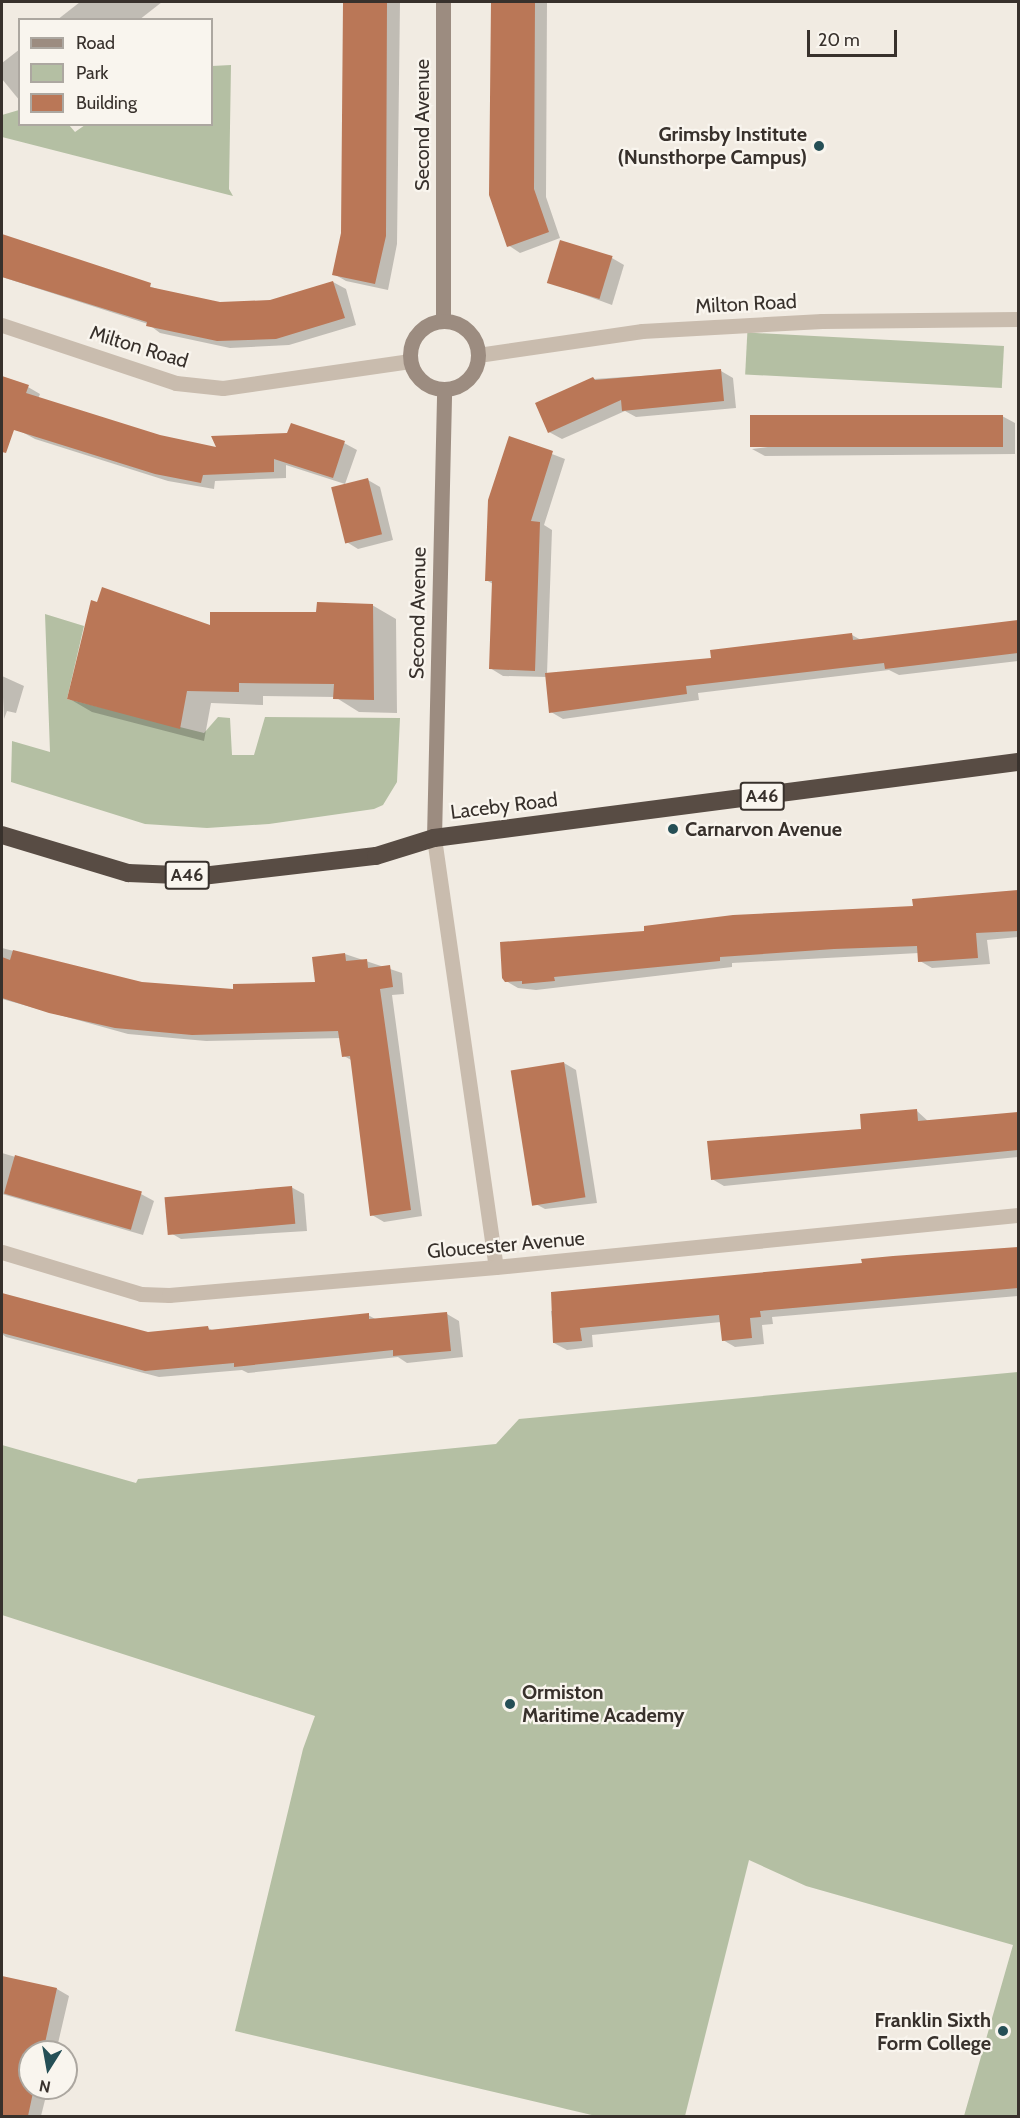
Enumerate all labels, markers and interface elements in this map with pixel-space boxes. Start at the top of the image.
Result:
legend [18,18,213,126]
scale bar [810,18,900,56]
text: 20 m [818,29,860,51]
text: Road [76,32,115,54]
street label: Second Avenue [410,59,434,191]
text: Park [76,62,108,84]
text: Building [76,92,137,114]
place label: Grimsby Institute (Nunsthorpe Campus) [618,122,807,169]
marker: Grimsby Institute (Nunsthorpe Campus) [812,139,826,153]
street label: Milton Road [695,289,797,319]
street label: Milton Road [87,321,191,373]
street label: Second Avenue [405,547,431,679]
road number: A46 [740,781,784,811]
street label: Laceby Road [449,788,559,824]
place label: Carnarvon Avenue [685,817,842,841]
marker: Carnarvon Avenue [666,822,680,836]
road number: A46 [164,860,210,890]
street label: Gloucester Avenue [426,1226,586,1264]
place label: Ormiston Maritime Academy [522,1680,685,1727]
marker: Ormiston Maritime Academy [503,1697,517,1711]
place label: Franklin Sixth Form College [874,2008,991,2055]
marker: Franklin Sixth Form College [996,2024,1010,2038]
north arrow [18,2040,78,2100]
text: N [37,2076,52,2097]

